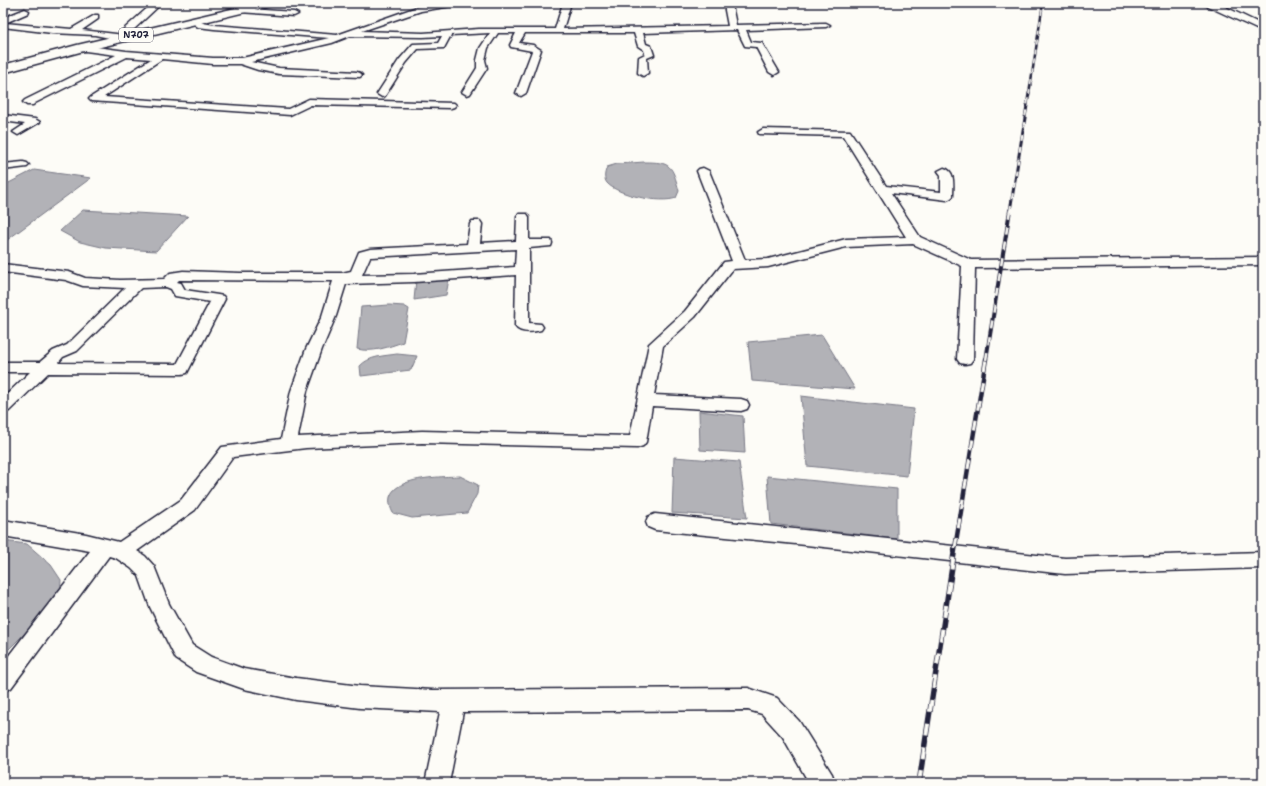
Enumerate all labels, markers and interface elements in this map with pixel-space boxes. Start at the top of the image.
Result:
road number: N707 [119,28,153,42]

